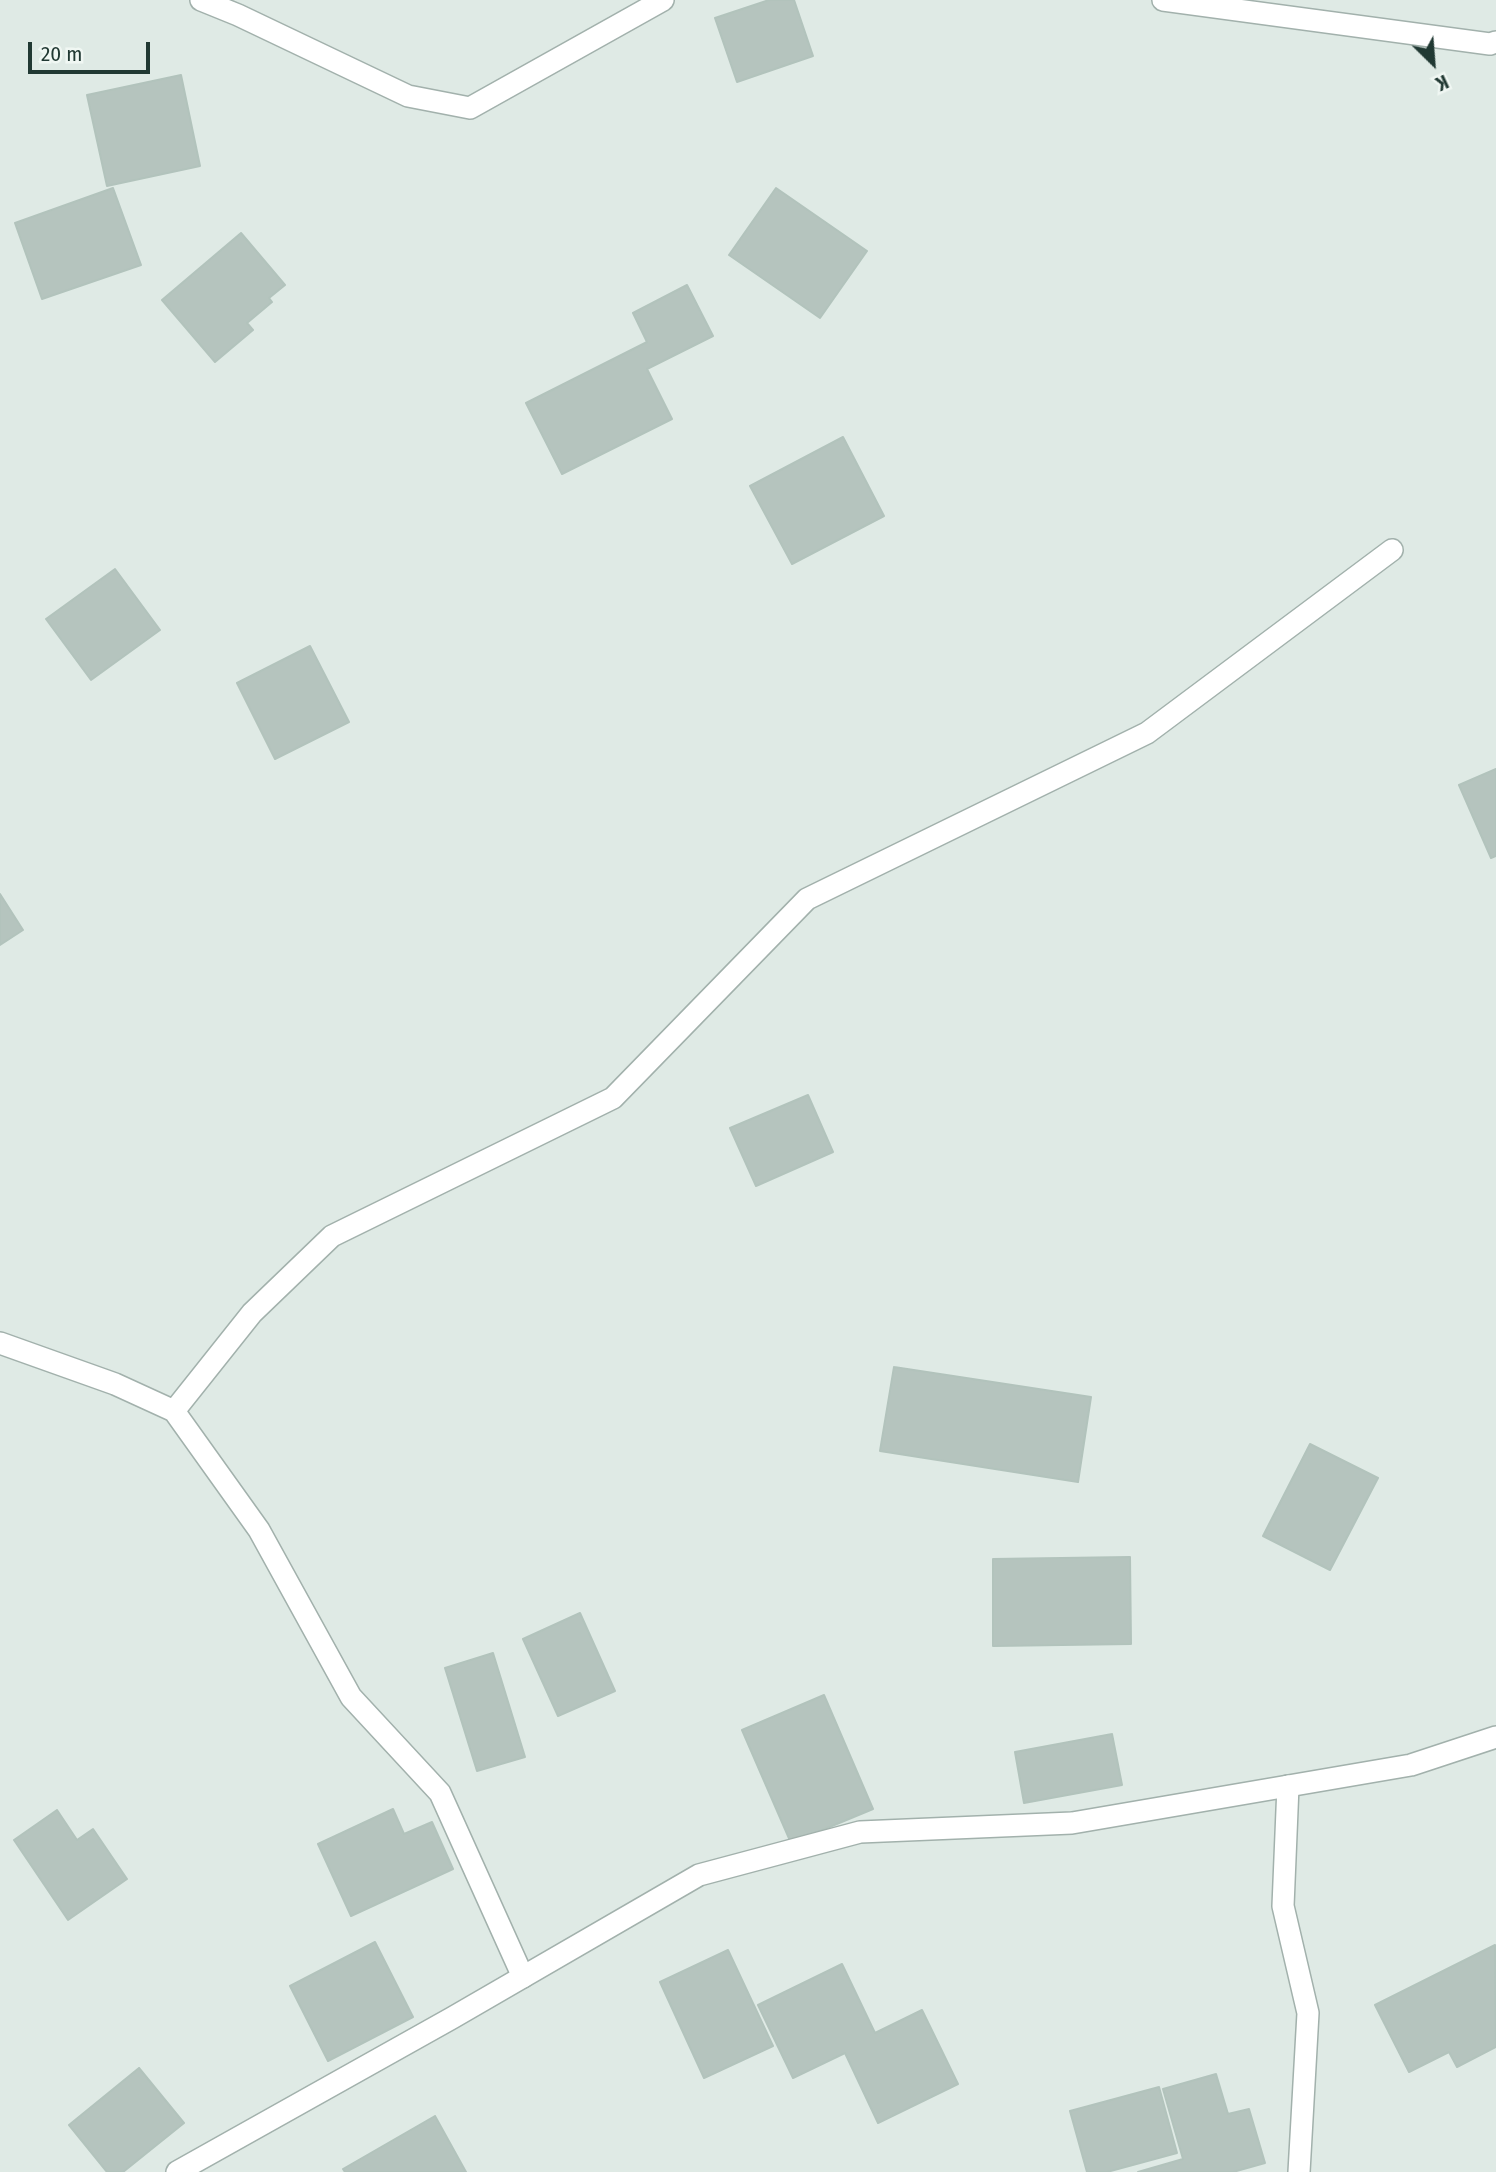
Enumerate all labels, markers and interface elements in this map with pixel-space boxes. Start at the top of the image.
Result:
scale bar [32,28,154,72]
north arrow [1398,28,1468,98]
text: 20 m [41,41,82,67]
text: K [1432,70,1452,95]

